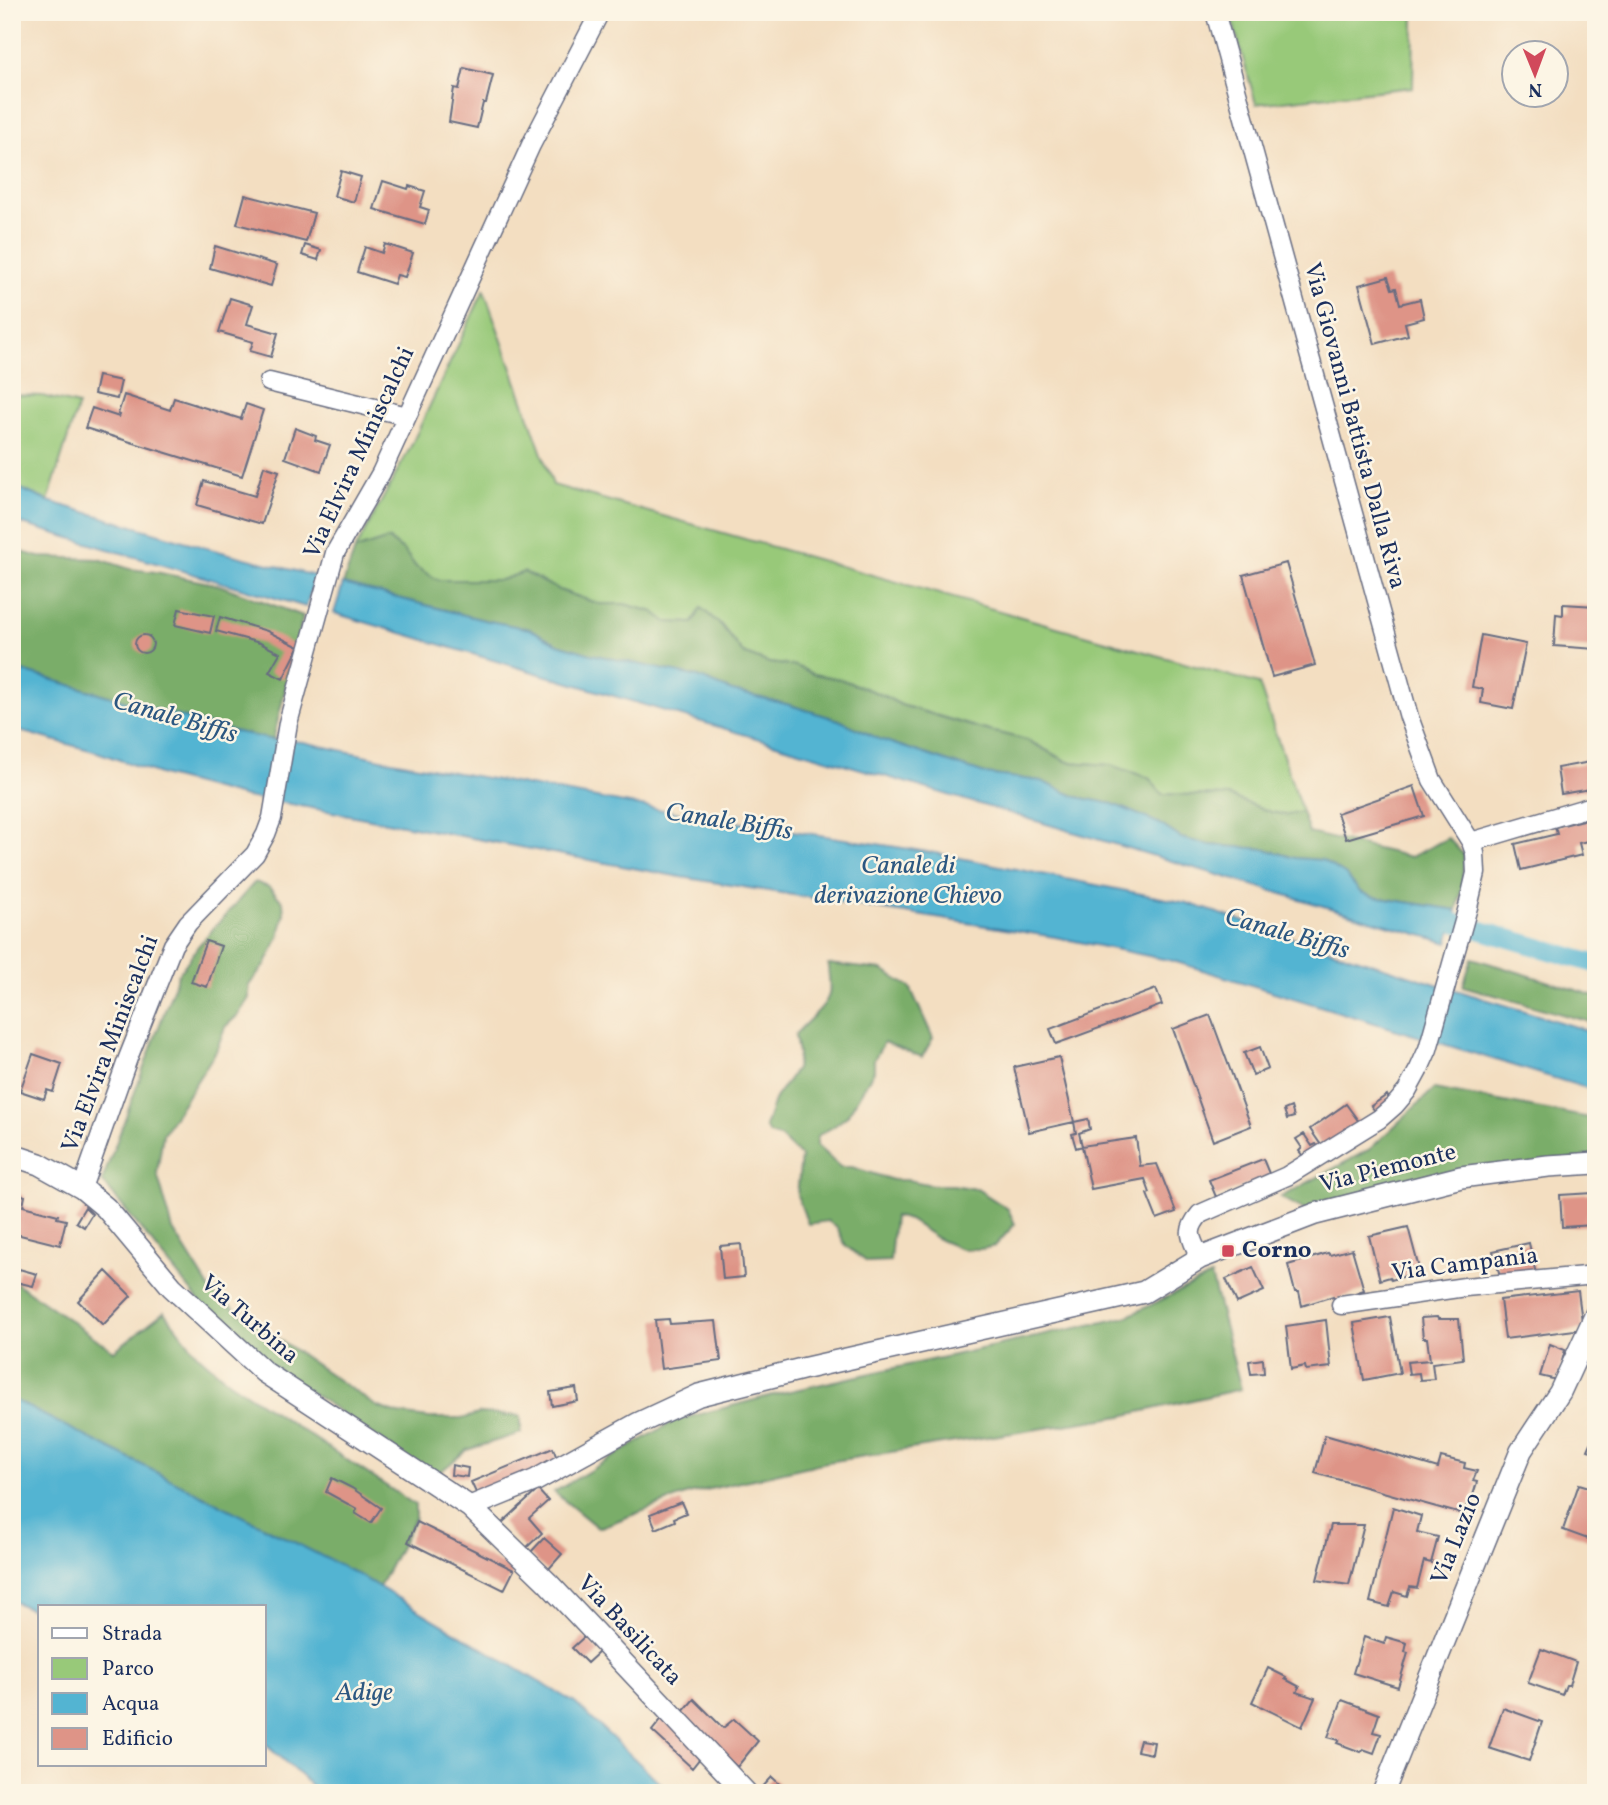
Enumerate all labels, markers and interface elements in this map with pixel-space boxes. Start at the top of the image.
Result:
north arrow [1500,38,1570,108]
text: N [1528,76,1542,102]
street label: Via Giovanni Battista Dalla Riva [1294,259,1414,593]
street label: Via Elvira Miniscalchi [296,341,424,565]
water label: Canale Biffis [108,683,242,753]
water label: Canale Biffis [663,794,796,850]
water label: Canale di derivazione Chievo [814,848,1002,914]
water label: Canale Biffis [1220,899,1354,969]
street label: Via Elvira Miniscalchi [54,930,168,1158]
street label: Via Piemonte [1316,1136,1460,1202]
place label: Corno [1242,1234,1312,1268]
street label: Via Campania [1390,1239,1540,1291]
marker: Corno [1220,1243,1236,1259]
street label: Via Turbina [192,1267,306,1373]
street label: Via Lazio [1423,1488,1491,1590]
street label: Via Basilicata [569,1568,689,1694]
legend [38,1605,266,1766]
text: Strada [102,1620,163,1649]
text: Parco [102,1655,154,1684]
water label: Adige [334,1675,393,1711]
text: Acqua [102,1690,160,1719]
text: Edificio [102,1725,173,1754]

